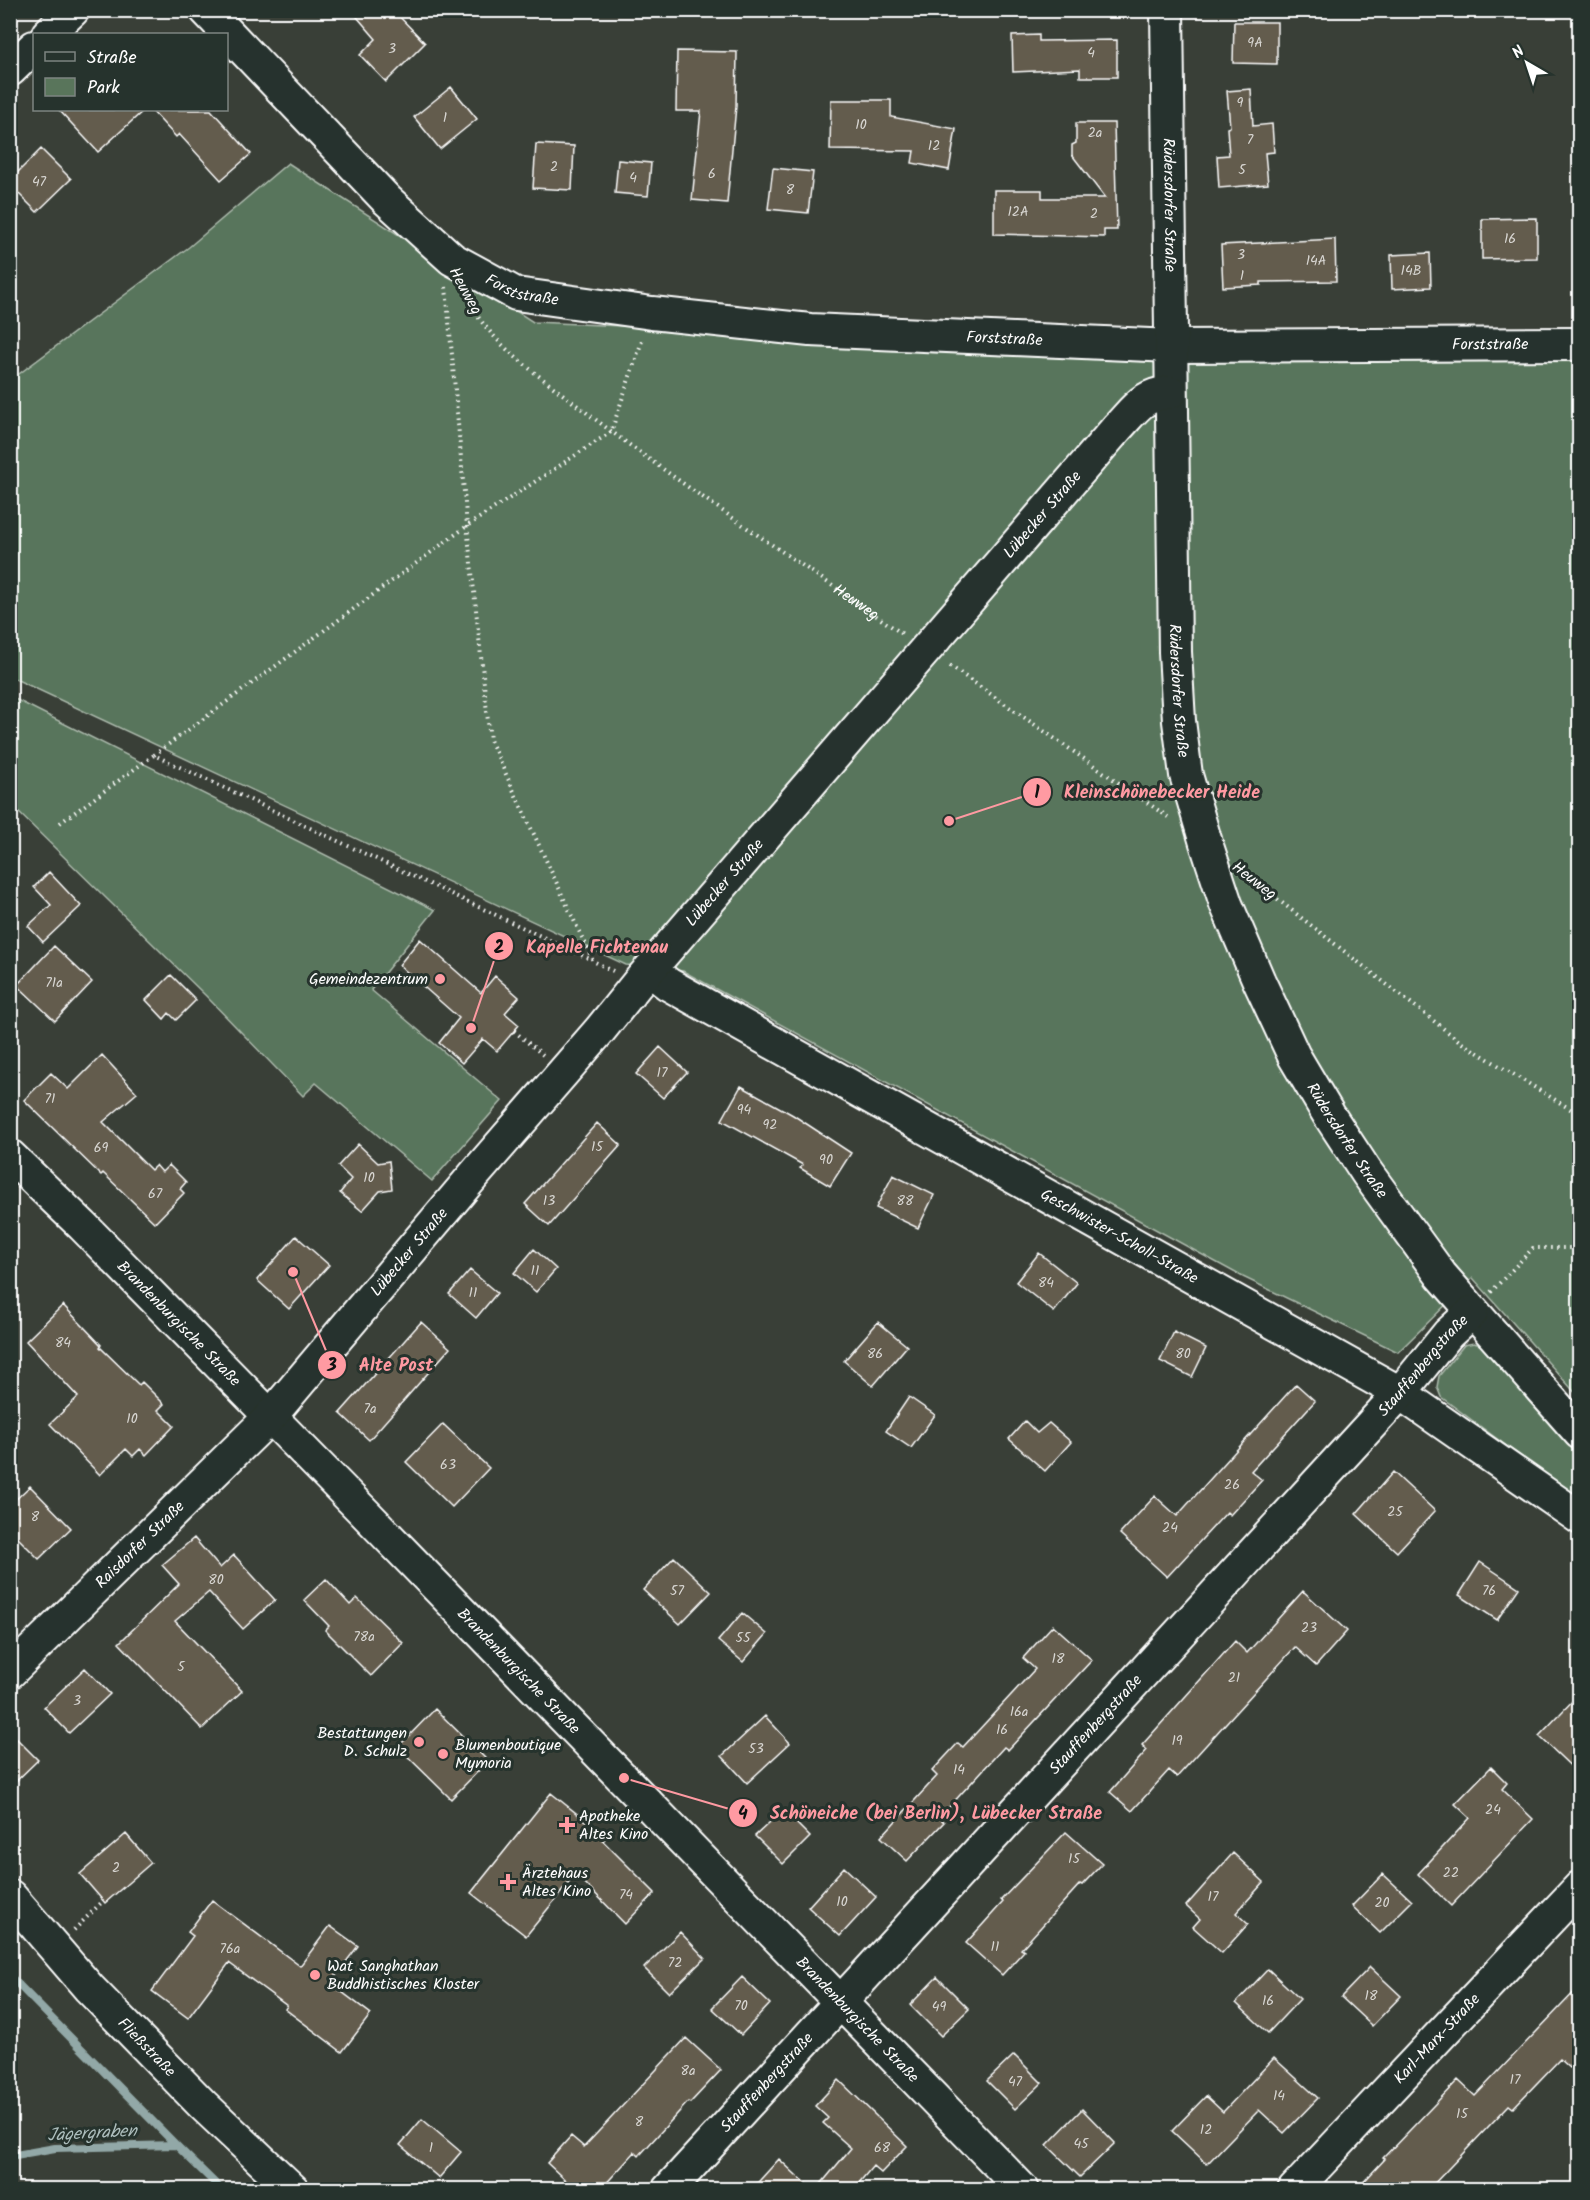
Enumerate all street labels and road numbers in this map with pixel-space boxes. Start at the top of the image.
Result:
street label: Rüdersdorfer Straße [1156,138,1183,272]
street label: Heuweg [442,263,488,319]
street label: Forststraße [481,267,560,312]
street label: Forststraße [966,324,1043,353]
street label: Forststraße [1452,332,1529,357]
street label: Lübecker Straße [997,465,1088,564]
street label: Heuweg [828,577,884,627]
street label: Rüdersdorfer Straße [1162,624,1196,759]
street label: Lübecker Straße [679,833,770,932]
street label: Heuweg [1226,855,1282,907]
street label: Rüdersdorfer Straße [1300,1078,1394,1204]
street label: Geschwister-Scholl-Straße [1036,1182,1203,1291]
street label: Lübecker Straße [364,1202,454,1302]
street label: Brandenburgische Straße [111,1255,247,1392]
street label: Stauffenbergstraße [1372,1308,1474,1422]
street label: Raisdorfer Straße [89,1495,190,1594]
street label: Brandenburgische Straße [451,1602,586,1740]
street label: Stauffenbergstraße [1043,1669,1148,1780]
street label: Brandenburgische Straße [790,1951,925,2089]
street label: Karl-Marx-Straße [1387,1988,1486,2090]
street label: Fließstraße [112,2012,182,2083]
street label: Stauffenbergstraße [714,2027,819,2138]

